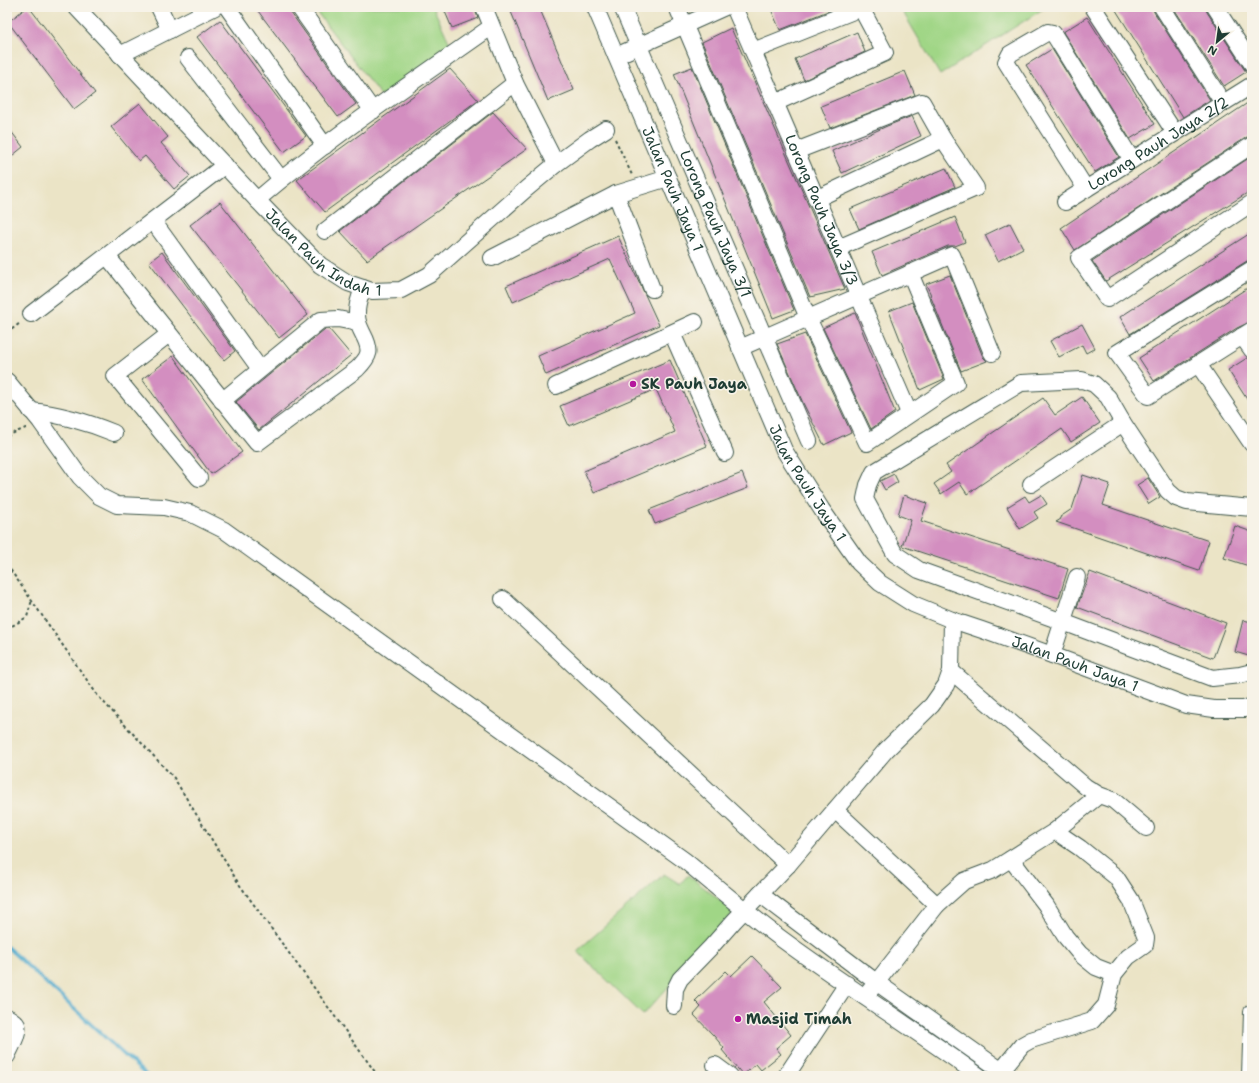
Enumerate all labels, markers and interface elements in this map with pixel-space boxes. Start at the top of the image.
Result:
north arrow [1197,22,1237,62]
text: N [1205,41,1220,59]
street label: Lorong Pauh Jaya 2/2 [1084,92,1232,195]
street label: Jalan Pauh Jaya 1 [637,124,708,255]
street label: Lorong Pauh Jaya 3/3 [780,131,863,289]
street label: Lorong Pauh Jaya 3/1 [675,147,756,300]
street label: Jalan Pauh Indah 1 [261,204,382,301]
place label: SK Pauh Jaya [641,374,748,394]
marker: SK Pauh Jaya [628,379,638,389]
street label: Jalan Pauh Jaya 1 [764,422,851,545]
street label: Jalan Pauh Jaya 1 [1009,631,1141,696]
place label: Masjid Timah [746,1009,852,1029]
marker: Masjid Timah [733,1014,743,1024]

